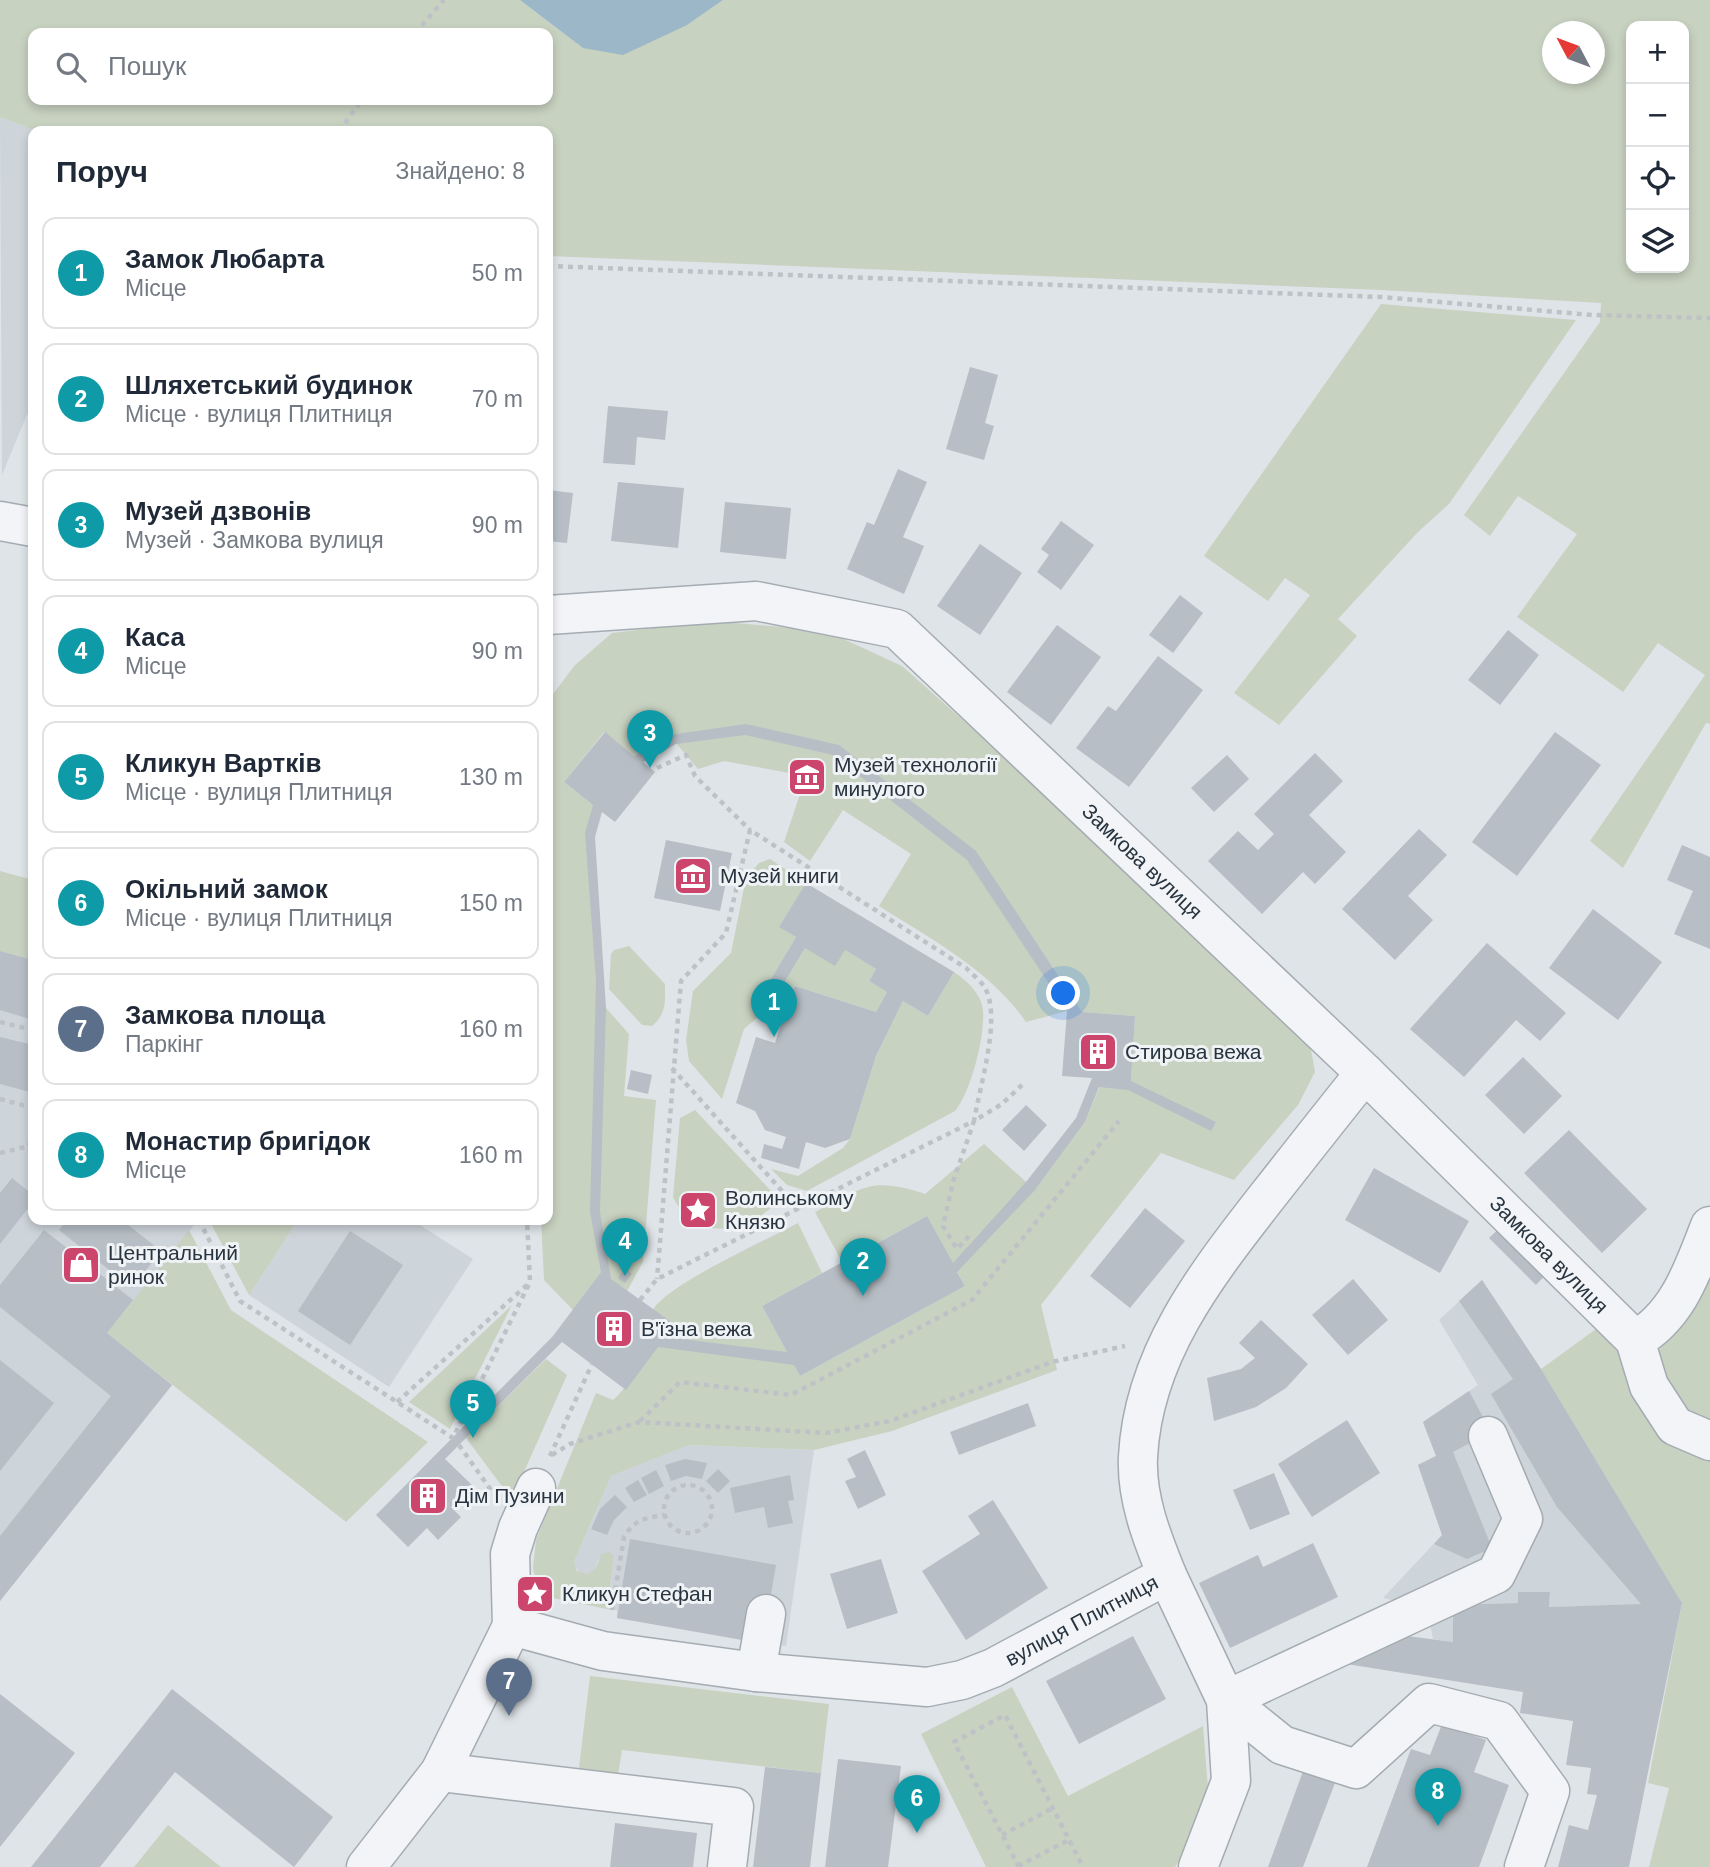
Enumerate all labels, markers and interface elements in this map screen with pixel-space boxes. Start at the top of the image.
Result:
north arrow [1542,21,1605,84]
map controls [1626,21,1689,273]
button: + [1626,21,1689,84]
search box [28,28,553,105]
icon: search [52,48,90,86]
text: Пошук [108,51,186,81]
button: − [1626,84,1689,147]
button: locate [1626,147,1689,210]
text: Поруч [56,155,148,188]
text: Знайдено: 8 [395,158,525,184]
button: layers [1626,210,1689,273]
text: Замок Любарта [125,244,324,274]
text: 1 [75,260,87,286]
text: 50 m [472,260,523,286]
text: Місце [125,275,186,301]
text: Шляхетський будинок [125,370,412,400]
text: 2 [75,386,87,412]
text: 70 m [472,386,523,412]
text: Місце · вулиця Плитниця [125,401,392,427]
text: Музей дзвонів [125,496,311,526]
text: 3 [75,512,87,538]
text: 90 m [472,512,523,538]
text: Музей · Замкова вулиця [125,527,384,553]
text: Каса [125,622,185,652]
text: 4 [75,638,87,664]
text: 90 m [472,638,523,664]
text: Місце [125,653,186,679]
pin: 3 [627,710,673,768]
text: Кликун Вартків [125,748,322,778]
place label: Музей технології минулого [834,753,997,800]
museum icon: Музей технології минулого [786,756,828,798]
text: 5 [75,764,87,790]
text: 130 m [459,764,523,790]
text: Місце · вулиця Плитниця [125,779,392,805]
street label: Замкова вулиця [1078,799,1207,923]
museum icon: Музей книги [672,855,714,897]
place label: Музей книги [720,864,839,887]
text: Окільний замок [125,874,328,904]
text: 6 [75,890,87,916]
text: 150 m [459,890,523,916]
text: Місце · вулиця Плитниця [125,905,392,931]
your location [1046,976,1080,1010]
pin: 1 [751,979,797,1037]
text: Замкова площа [125,1000,325,1030]
text: 7 [75,1016,87,1042]
text: 160 m [459,1016,523,1042]
text: Паркінг [125,1031,203,1057]
building icon: Стирова вежа [1077,1031,1119,1073]
place label: Стирова вежа [1125,1040,1262,1063]
text: Монастир бригідок [125,1126,370,1156]
text: 8 [75,1142,87,1168]
text: 160 m [459,1142,523,1168]
text: Місце [125,1157,186,1183]
place label: Волинському Князю [725,1186,854,1233]
place icon: Волинському Князю [677,1189,719,1231]
street label: Замкова вулиця [1486,1191,1613,1318]
pin: 4 [602,1218,648,1276]
pin: 2 [840,1238,886,1296]
place label: Центральний ринок [108,1241,238,1288]
shop icon: Центральний ринок [60,1244,102,1286]
building icon: В'їзна вежа [593,1308,635,1350]
place label: В'їзна вежа [641,1317,752,1340]
pin: 5 [450,1380,496,1438]
building icon: Дім Пузини [407,1475,449,1517]
place label: Дім Пузини [455,1484,564,1507]
street label: вулиця Плитниця [1001,1570,1162,1670]
place icon: Кликун Стефан [514,1573,556,1615]
place label: Кликун Стефан [562,1582,712,1605]
pin: 7 [486,1658,532,1716]
pin: 8 [1415,1768,1461,1826]
pin: 6 [894,1775,940,1833]

